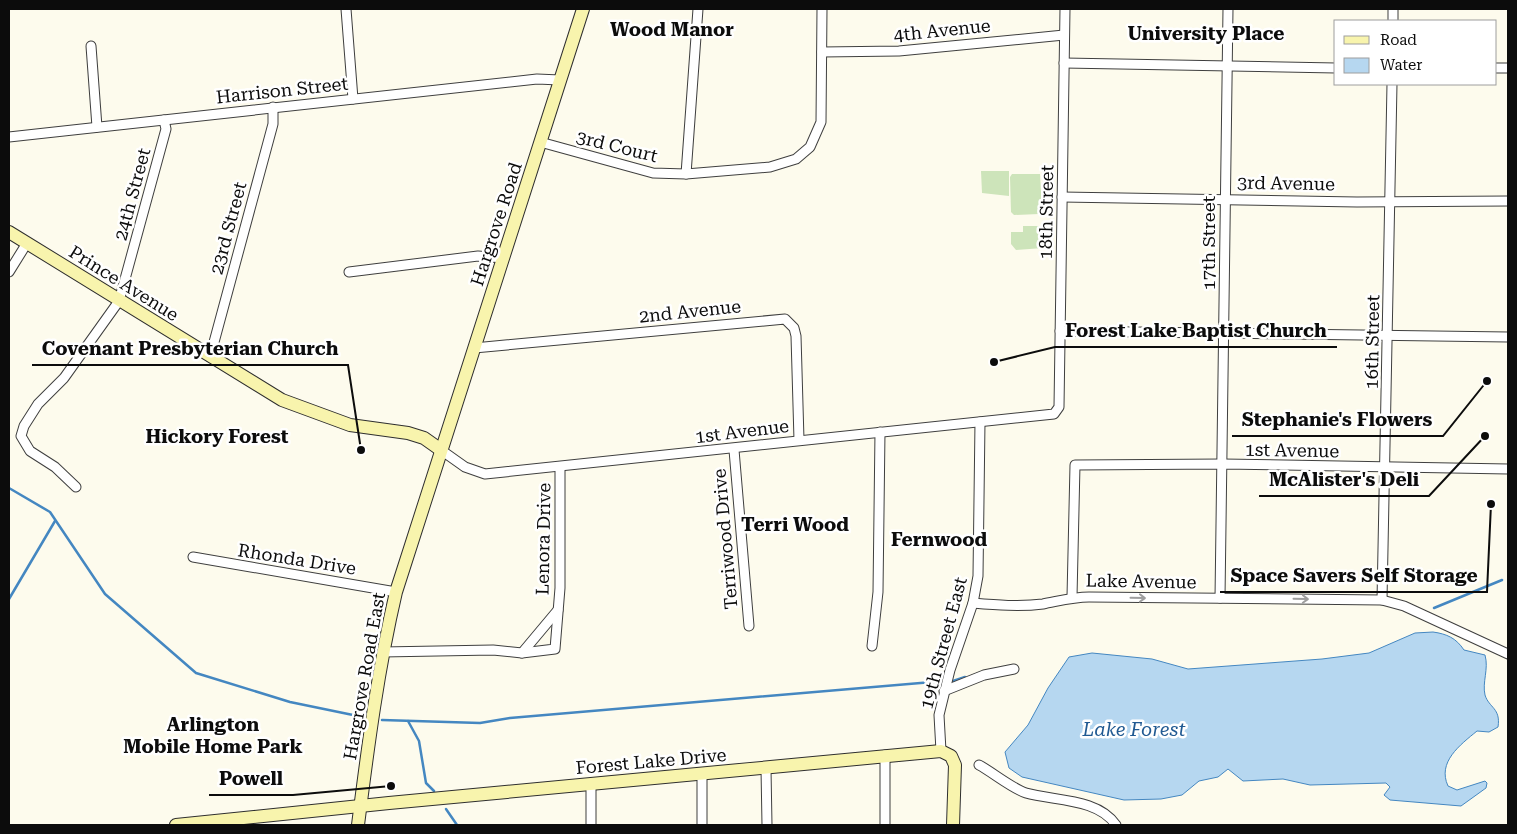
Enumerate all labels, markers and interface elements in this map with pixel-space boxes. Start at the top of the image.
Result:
street label: 4th Avenue [892,14,992,46]
district label: Wood Manor [610,18,734,41]
legend [1334,20,1497,85]
district label: University Place [1128,22,1284,45]
text: Road [1380,31,1417,49]
text: Water [1380,56,1422,74]
street label: Harrison Street [215,73,349,107]
street label: 3rd Court [574,126,660,166]
street label: 24th Street [110,145,154,242]
street label: Hargrove Road [466,159,526,288]
street label: 18th Street [1035,164,1057,260]
street label: 3rd Avenue [1237,172,1335,194]
street label: 23rd Street [206,179,251,277]
street label: 17th Street [1198,195,1219,290]
street label: Prince Avenue [65,241,183,325]
street label: 16th Street [1361,294,1383,390]
street label: 2nd Avenue [638,295,742,327]
callout: Forest Lake Baptist Church [1055,313,1337,347]
text: Forest Lake Baptist Church [1065,319,1327,342]
callout: Covenant Presbyterian Church [32,331,348,365]
text: Covenant Presbyterian Church [42,337,339,360]
callout: Stephanie's Flowers [1232,402,1443,436]
text: Stephanie's Flowers [1242,408,1433,431]
street label: 1st Avenue [694,415,790,447]
district label: Hickory Forest [146,425,289,448]
street label: 1st Avenue [1245,439,1340,461]
callout: McAlister's Deli [1259,462,1429,496]
street label: Terriwood Drive [708,468,742,610]
text: McAlister's Deli [1269,468,1419,491]
street label: Lenora Drive [532,483,554,595]
district label: Terri Wood [741,513,849,536]
district label: Fernwood [891,528,987,551]
street label: Rhonda Drive [236,539,358,579]
callout: Space Savers Self Storage [1220,558,1487,592]
text: Space Savers Self Storage [1230,564,1478,587]
street label: Lake Avenue [1085,570,1197,592]
street label: 19th Street East [915,574,971,711]
street label: Hargrove Road East [339,590,389,761]
one-way arrow [1130,593,1146,602]
one-way arrow [1292,594,1308,604]
district label: Arlington Mobile Home Park [123,713,303,758]
water label: Lake Forest [1081,718,1186,741]
street label: Forest Lake Drive [575,744,727,778]
callout: Powell [209,761,293,795]
text: Powell [219,767,283,790]

